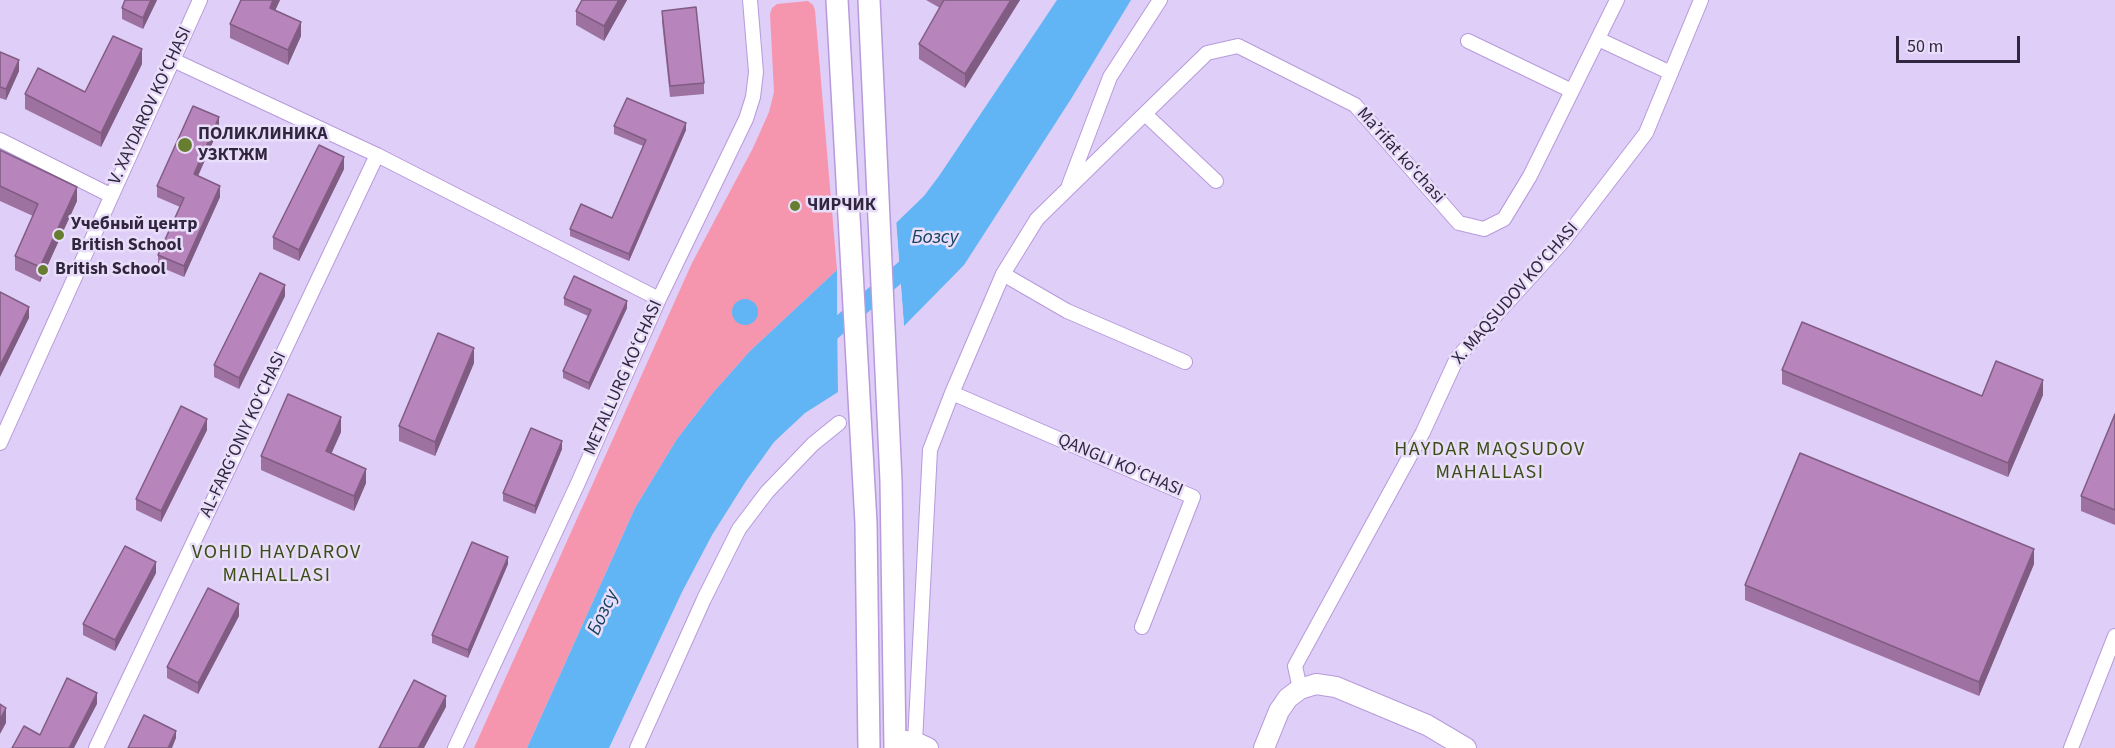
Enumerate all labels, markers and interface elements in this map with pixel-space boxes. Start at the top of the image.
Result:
street label: V. XAYDAROV KO‘CHASI [105,24,197,188]
scale bar [1899,24,2024,62]
text: 50 m [1907,34,1943,59]
street label: Maʼrifat ko‘chasi [1351,104,1449,208]
place label: ПОЛИКЛИНИКА УЗКТЖМ [198,124,327,166]
marker: ПОЛИКЛИНИКА УЗКТЖМ [176,136,194,154]
place label: ЧИРЧИК [807,195,876,217]
marker: ЧИРЧИК [788,199,802,213]
place label: Учебный центр British School [71,214,198,256]
street label: X. MAQSUDOV KO‘CHASI [1448,218,1584,370]
water label: Бозсу [911,227,959,251]
marker: Учебный центр British School [52,228,66,242]
place label: British School [55,259,166,281]
marker: British School [36,263,50,277]
street label: METALLURG KO‘CHASI [580,297,668,459]
street label: AL-FARG‘ONIY KO‘CHASI [196,349,292,521]
street label: QANGLI KO‘CHASI [1054,430,1186,502]
district label: HAYDAR MAQSUDOV MAHALLASI [1394,439,1586,486]
district label: VOHID HAYDAROV MAHALLASI [192,542,362,589]
water label: Бозсу [583,587,625,639]

